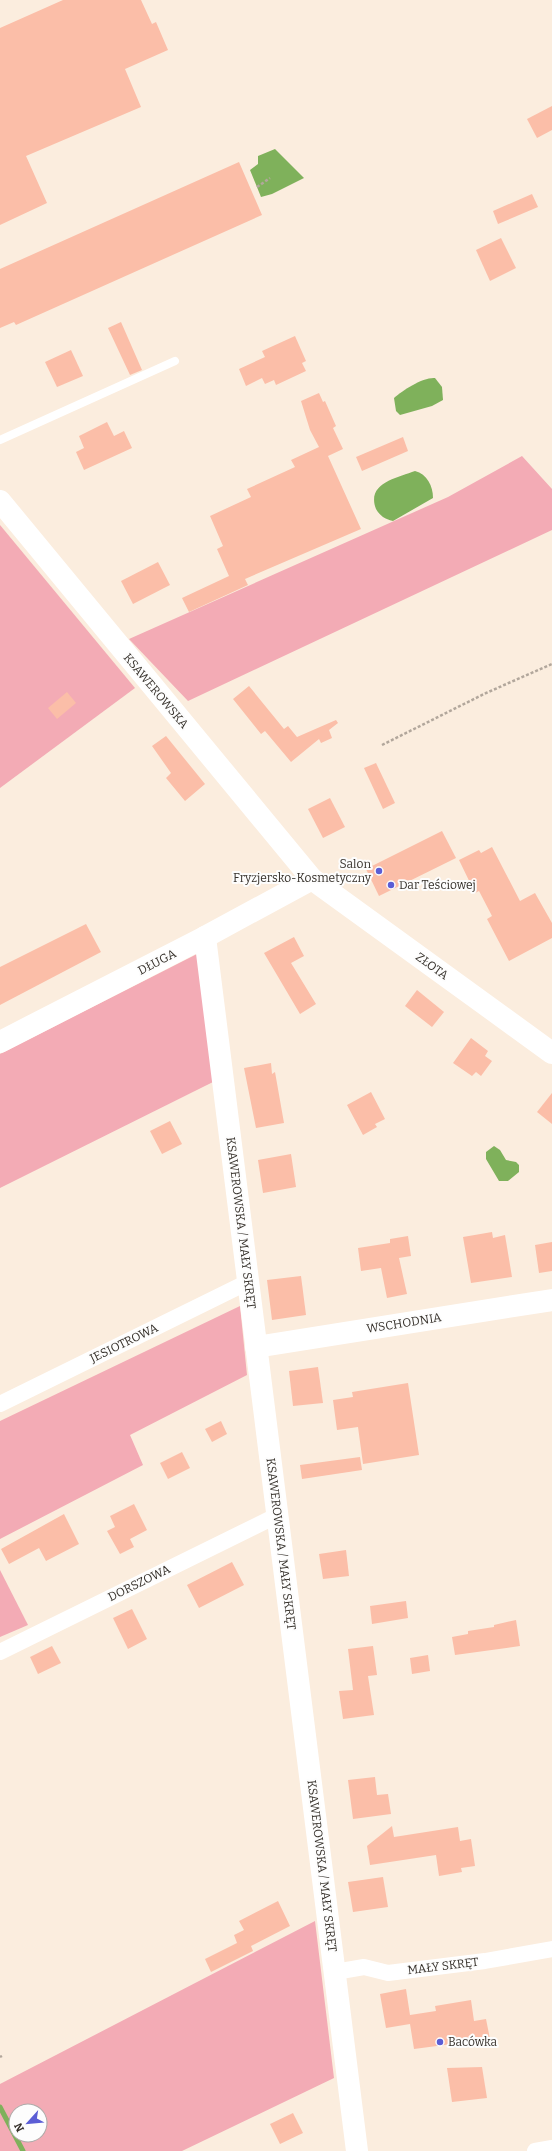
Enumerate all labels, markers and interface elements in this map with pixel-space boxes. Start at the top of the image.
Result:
street label: KSAWEROWSKA [121,651,192,732]
place label: Salon Fryzjersko-Kosmetyczny [233,857,372,885]
marker: Salon Fryzjersko-Kosmetyczny [374,866,384,876]
place label: Dar Teściowej [399,878,476,892]
marker: Dar Teściowej [386,880,396,890]
street label: DŁUGA [135,946,179,978]
street label: ZŁOTA [413,950,451,983]
street label: KSAWEROWSKA / MAŁY SKRĘT [223,1136,259,1310]
street label: WSCHODNIA [366,1310,443,1336]
street label: JESIOTROWA [87,1320,161,1366]
street label: KSAWEROWSKA / MAŁY SKRĘT [263,1457,299,1631]
street label: DORSZOWA [106,1562,173,1604]
street label: KSAWEROWSKA / MAŁY SKRĘT [304,1779,340,1953]
street label: MAŁY SKRĘT [407,1955,479,1977]
place label: Bacówka [448,2035,498,2049]
marker: Bacówka [435,2037,445,2047]
north arrow [8,2103,48,2143]
text: N [12,2120,27,2134]

